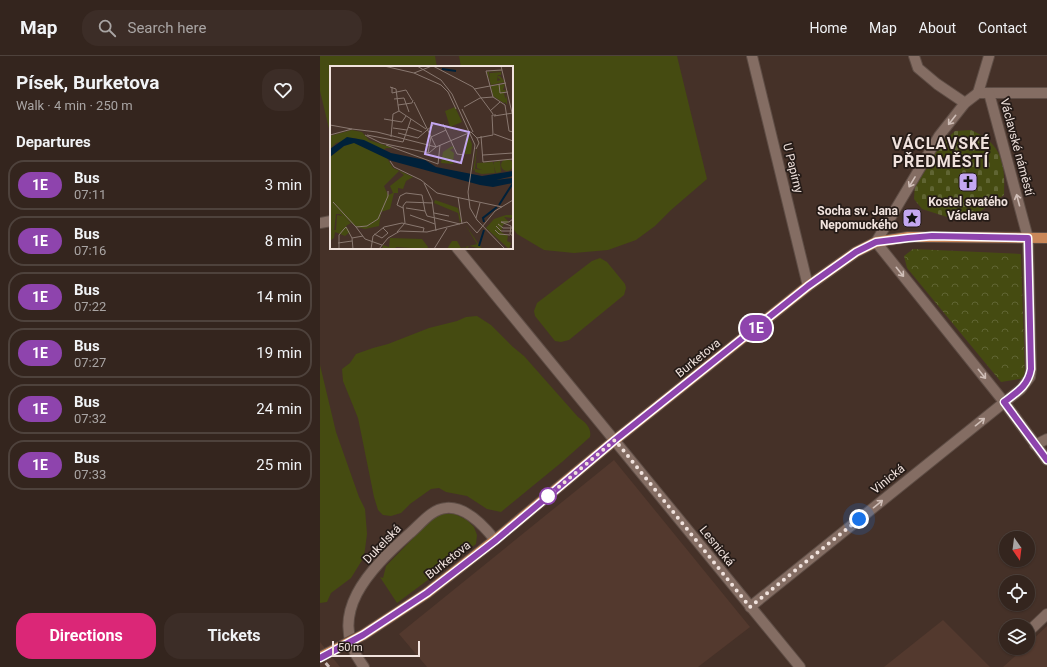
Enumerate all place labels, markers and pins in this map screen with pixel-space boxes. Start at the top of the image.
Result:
church icon: Kostel svatého Václava [957,171,979,193]
place label: Kostel svatého Václava [928,195,1008,223]
place label: Socha sv. Jana Nepomuckého [817,204,899,232]
place icon: Socha sv. Jana Nepomuckého [901,207,923,229]
unlabelled marker [539,487,557,505]

